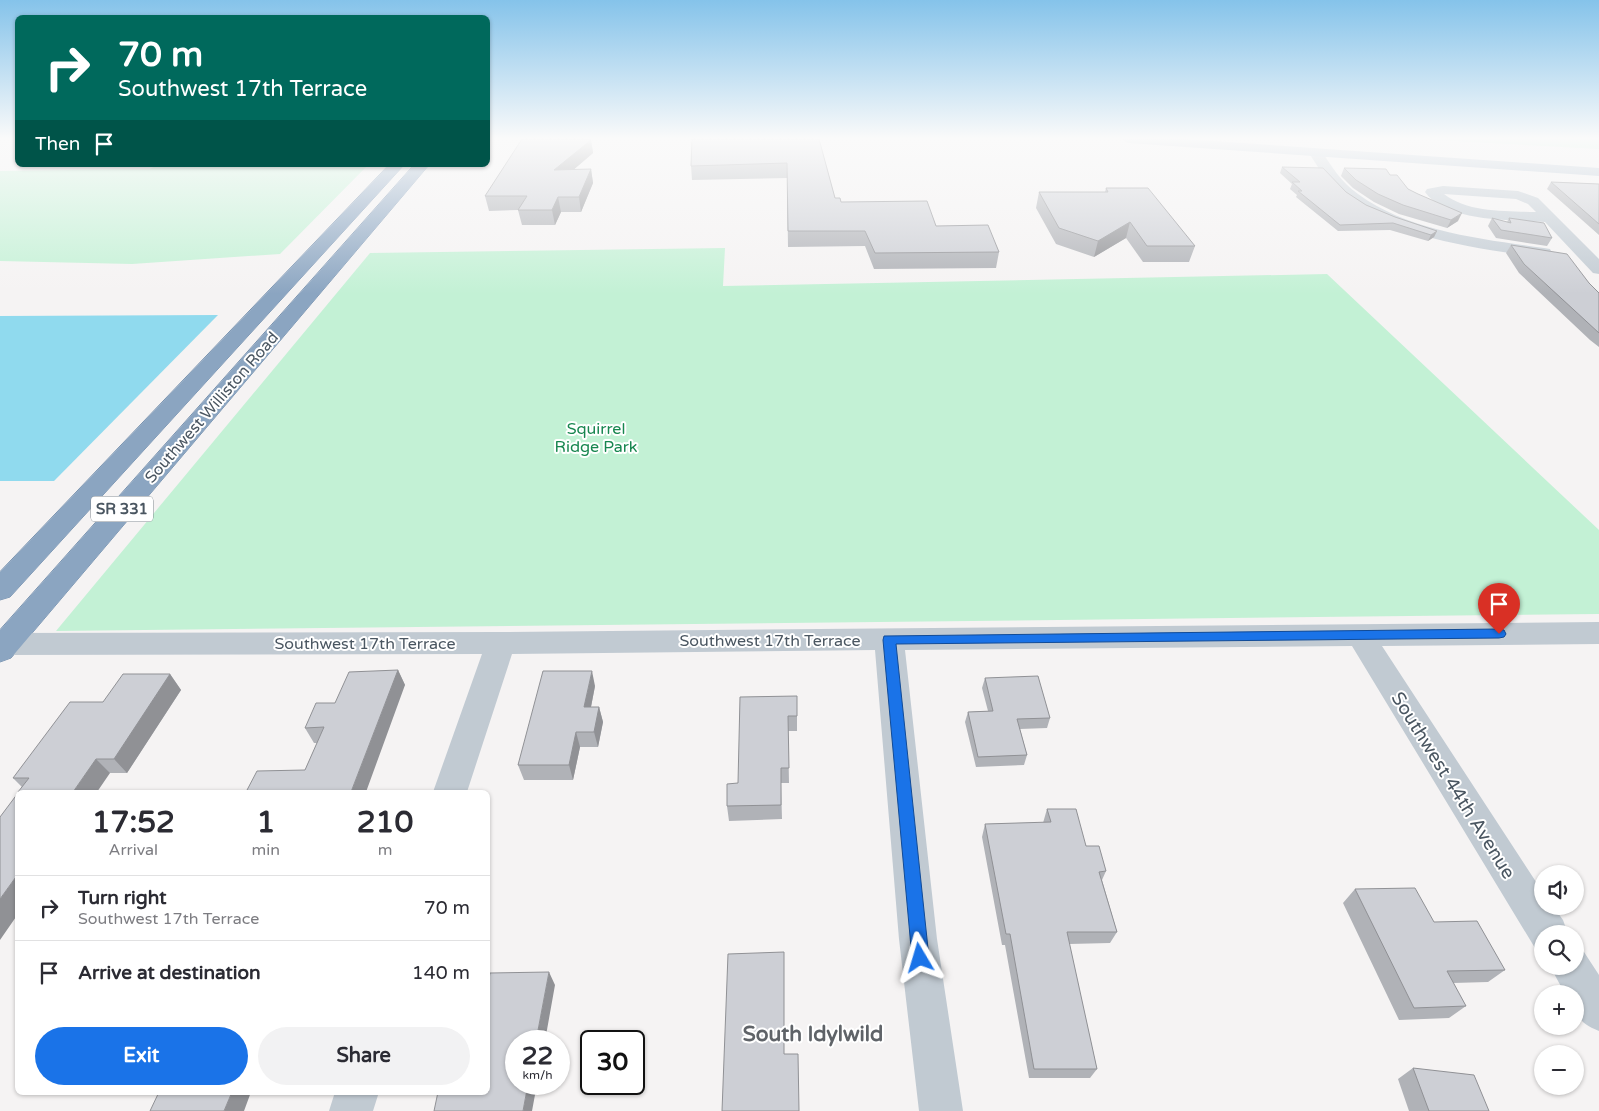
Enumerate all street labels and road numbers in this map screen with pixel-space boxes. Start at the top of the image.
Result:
street label: Southwest Williston Road [141,328,283,487]
road number: SR 331 [91,496,153,522]
street label: Southwest 17th Terrace [679,631,861,651]
street label: Southwest 17th Terrace [274,634,456,654]
street label: Southwest 44th Avenue [1387,688,1520,883]

